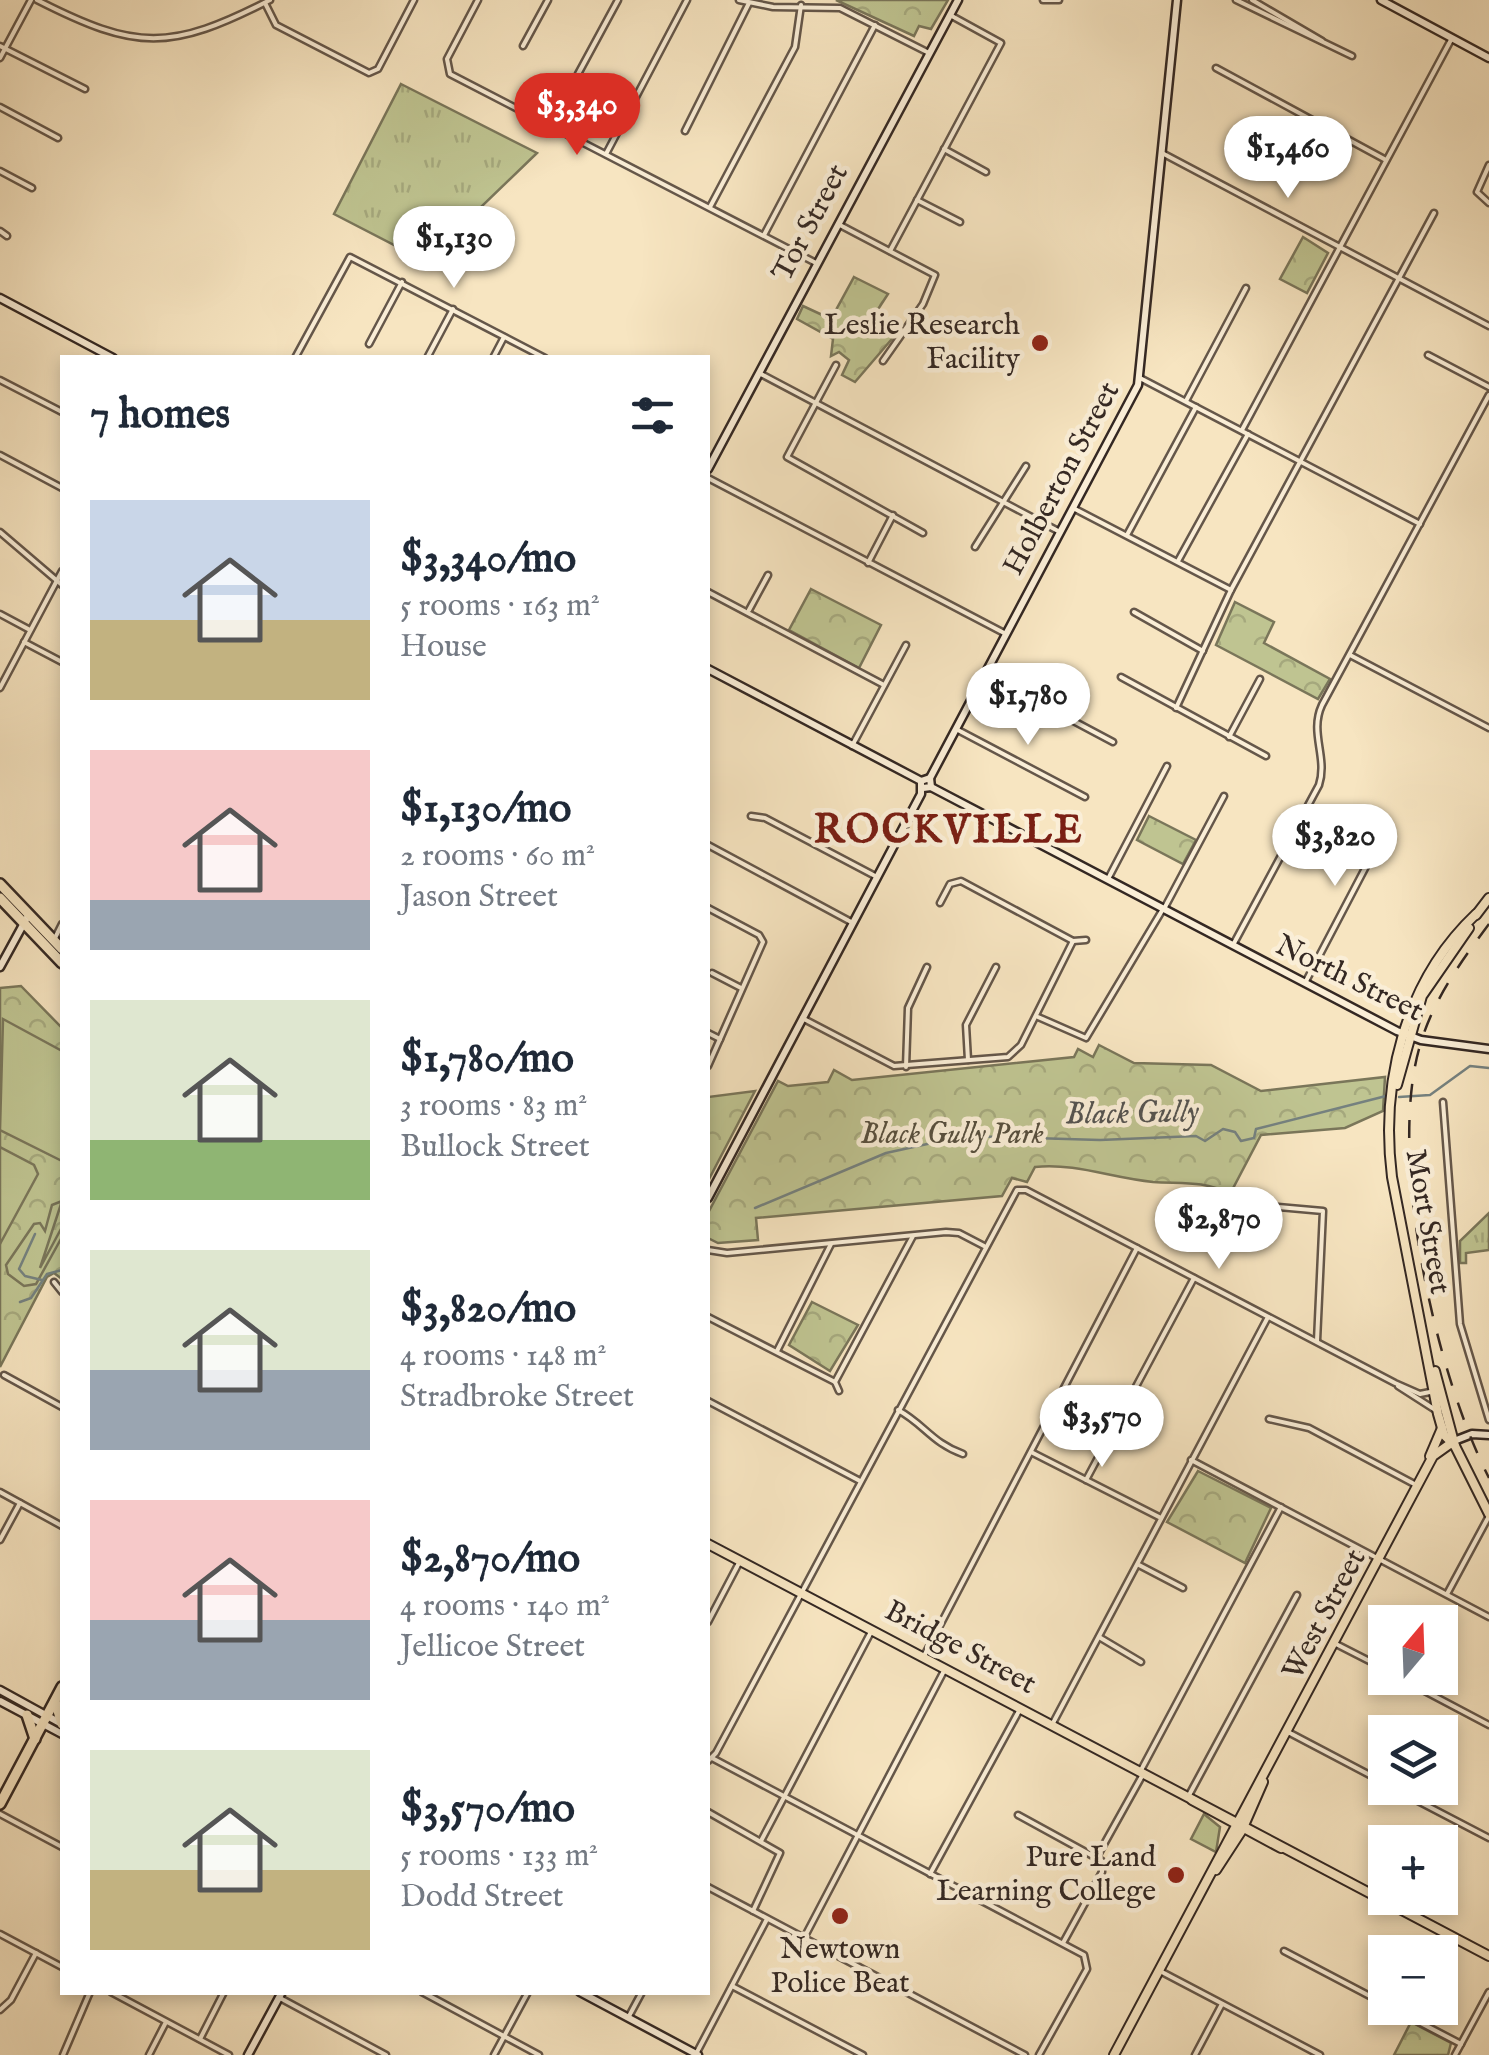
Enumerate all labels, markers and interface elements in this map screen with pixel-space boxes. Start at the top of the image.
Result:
pin: $3,340 [496,73,658,158]
text: $3,340 [536,85,618,126]
pin: $1,460 [1207,116,1369,201]
text: $1,460 [1246,128,1330,169]
street label: Tor Street [764,158,858,288]
pin: $1,130 [373,206,535,291]
text: $1,130 [415,218,493,259]
place label: Leslie Research Facility [824,307,1020,379]
marker: Leslie Research Facility [1029,332,1051,354]
street label: Holberton Street [995,376,1129,582]
icon: filters [625,388,680,443]
text: 7 homes [90,389,230,442]
text: $3,340/mo [400,533,576,586]
icon: home [170,540,290,660]
text: 5 rooms · 163 m² [400,586,600,627]
text: House [400,627,487,668]
pin: $1,780 [947,663,1109,748]
text: $1,780 [988,675,1068,716]
text: $1,130/mo [400,783,571,836]
icon: home [170,790,290,910]
pin: $3,820 [1254,804,1416,889]
district label: ROCKVILLE [814,806,1084,857]
text: $3,820 [1294,816,1376,857]
text: 2 rooms · 60 m² [400,836,595,877]
text: Jason Street [400,877,558,918]
street label: North Street [1269,927,1429,1031]
text: $1,780/mo [400,1033,574,1086]
icon: home [170,1040,290,1160]
text: 3 rooms · 83 m² [400,1086,587,1127]
water label: Black Gully [1065,1092,1200,1136]
park label: Black Gully Park [860,1116,1044,1154]
text: Bullock Street [400,1127,590,1168]
street label: Mort Street [1396,1147,1458,1297]
pin: $2,870 [1138,1187,1300,1272]
text: $2,870 [1177,1199,1261,1240]
text: $3,820/mo [400,1283,576,1336]
icon: home [170,1290,290,1410]
text: 4 rooms · 148 m² [400,1336,607,1377]
text: Stradbroke Street [400,1377,634,1418]
pin: $3,570 [1021,1385,1183,1470]
text: $3,570 [1062,1397,1142,1438]
text: $2,870/mo [400,1533,580,1586]
icon: home [170,1540,290,1660]
street label: West Street [1275,1543,1375,1687]
text: 4 rooms · 140 m² [400,1586,610,1627]
street label: Bridge Street [878,1592,1042,1704]
north arrow [1368,1605,1458,1695]
map controls [1368,1605,1458,2025]
text: Jellicoe Street [400,1627,585,1668]
button: layers [1368,1715,1458,1805]
text: $3,570/mo [400,1783,575,1836]
icon: home [170,1790,290,1910]
button: + [1368,1825,1458,1915]
text: 5 rooms · 133 m² [400,1836,598,1877]
place label: Pure Land Learning College [936,1839,1157,1911]
marker: Pure Land Learning College [1165,1864,1187,1886]
text: Dodd Street [400,1877,564,1918]
marker: Newtown Police Beat [829,1905,851,1927]
place label: Newtown Police Beat [770,1931,910,2003]
button: − [1368,1935,1458,2025]

